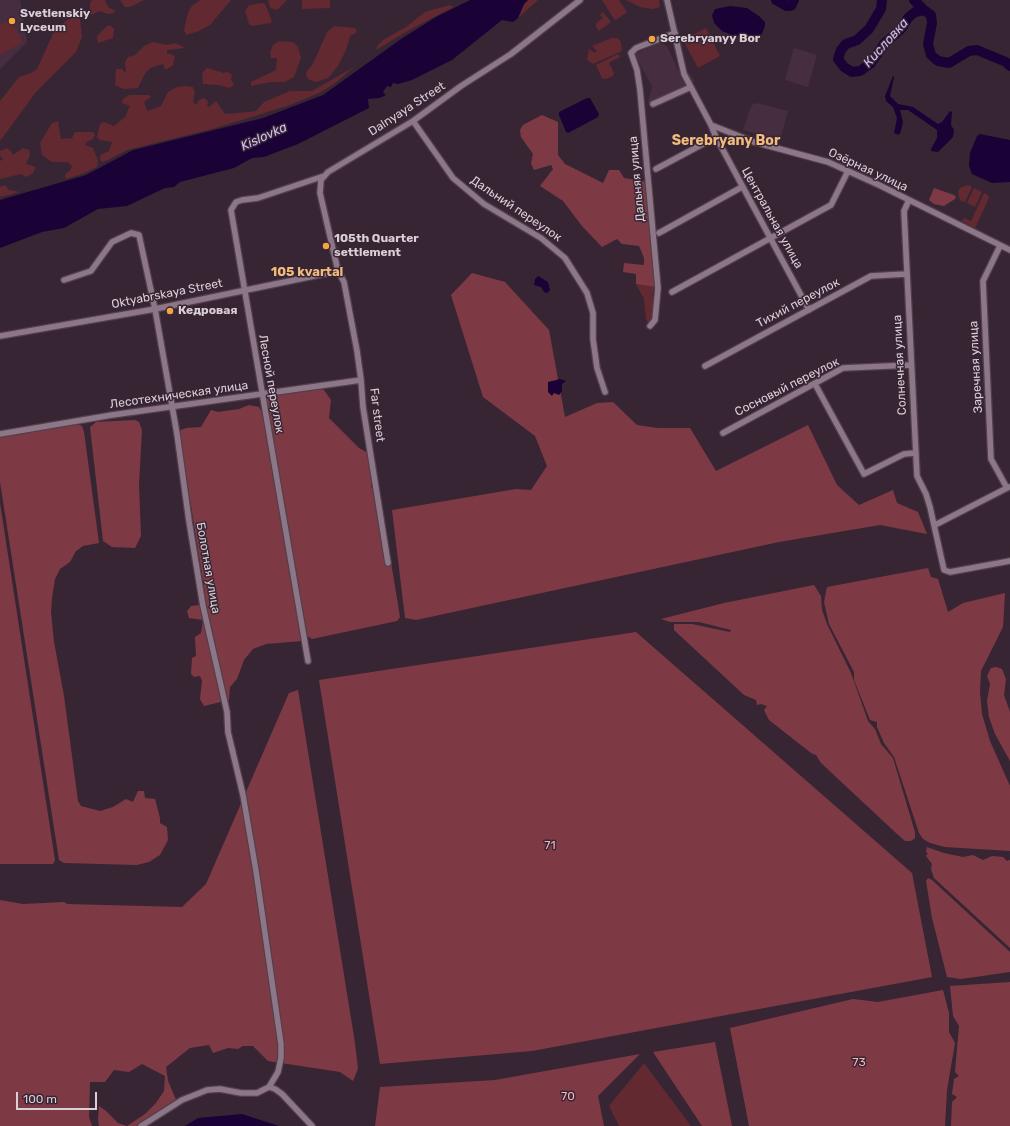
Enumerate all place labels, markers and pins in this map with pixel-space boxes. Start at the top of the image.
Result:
place label: Svetlenskiy Lyceum [20,7,90,35]
marker: Svetlenskiy Lyceum [7,16,17,26]
place label: Serebryanyy Bor [660,32,760,46]
marker: Serebryanyy Bor [647,34,657,44]
place label: 105th Quarter settlement [334,232,419,260]
marker: 105th Quarter settlement [321,241,331,251]
place label: Кедровая [178,304,238,318]
marker: Кедровая [165,306,175,316]

